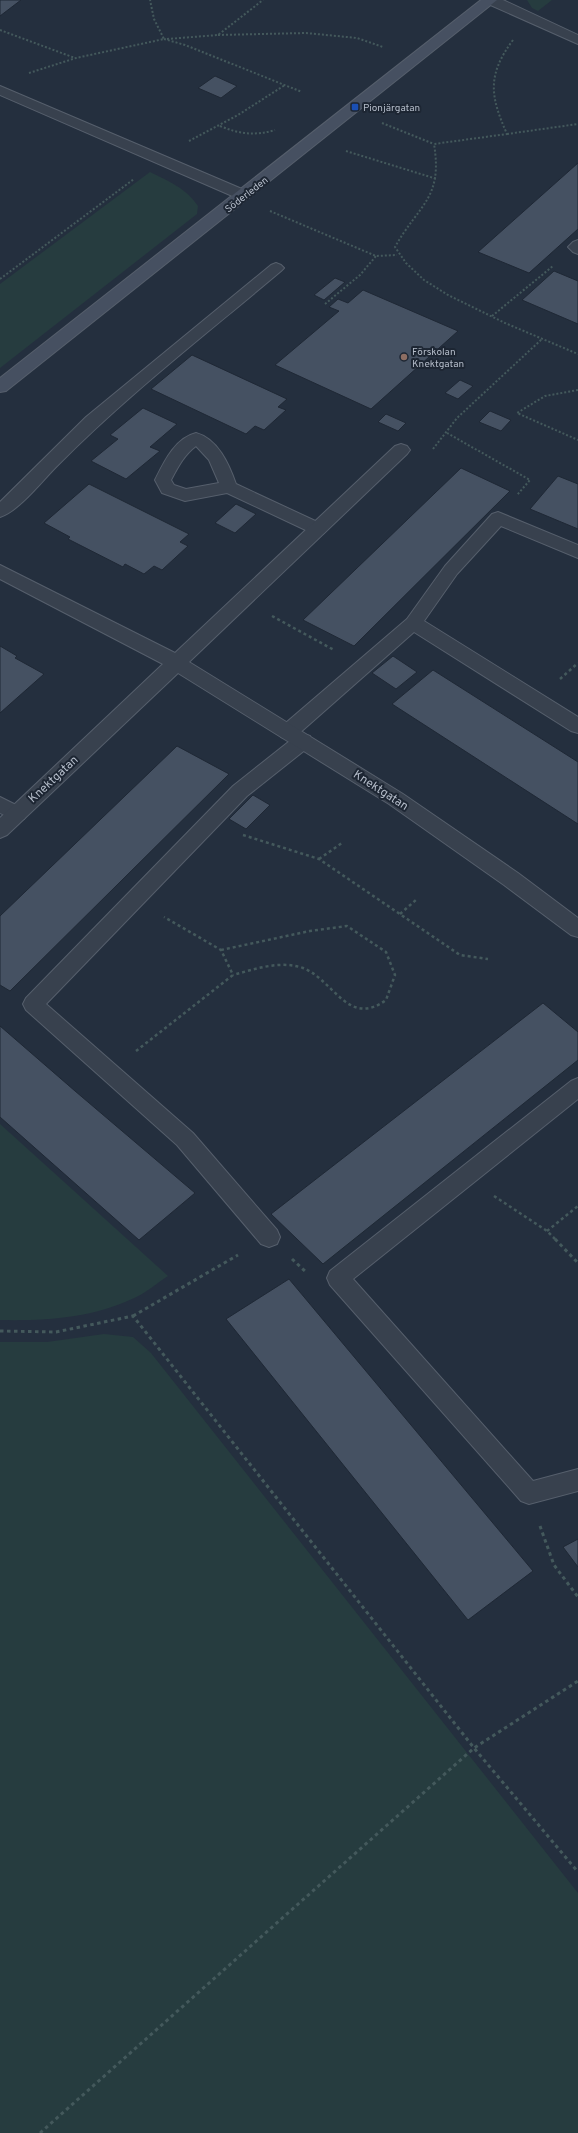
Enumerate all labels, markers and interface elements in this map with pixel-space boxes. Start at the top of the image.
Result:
marker: Pionjärgatan [350,102,360,112]
place label: Pionjärgatan [363,102,420,115]
street label: Söderleden [223,174,271,216]
place label: Förskolan Knektgatan [412,346,464,371]
marker: Förskolan Knektgatan [399,352,409,362]
street label: Knektgatan [25,753,82,807]
street label: Knektgatan [350,767,411,815]

